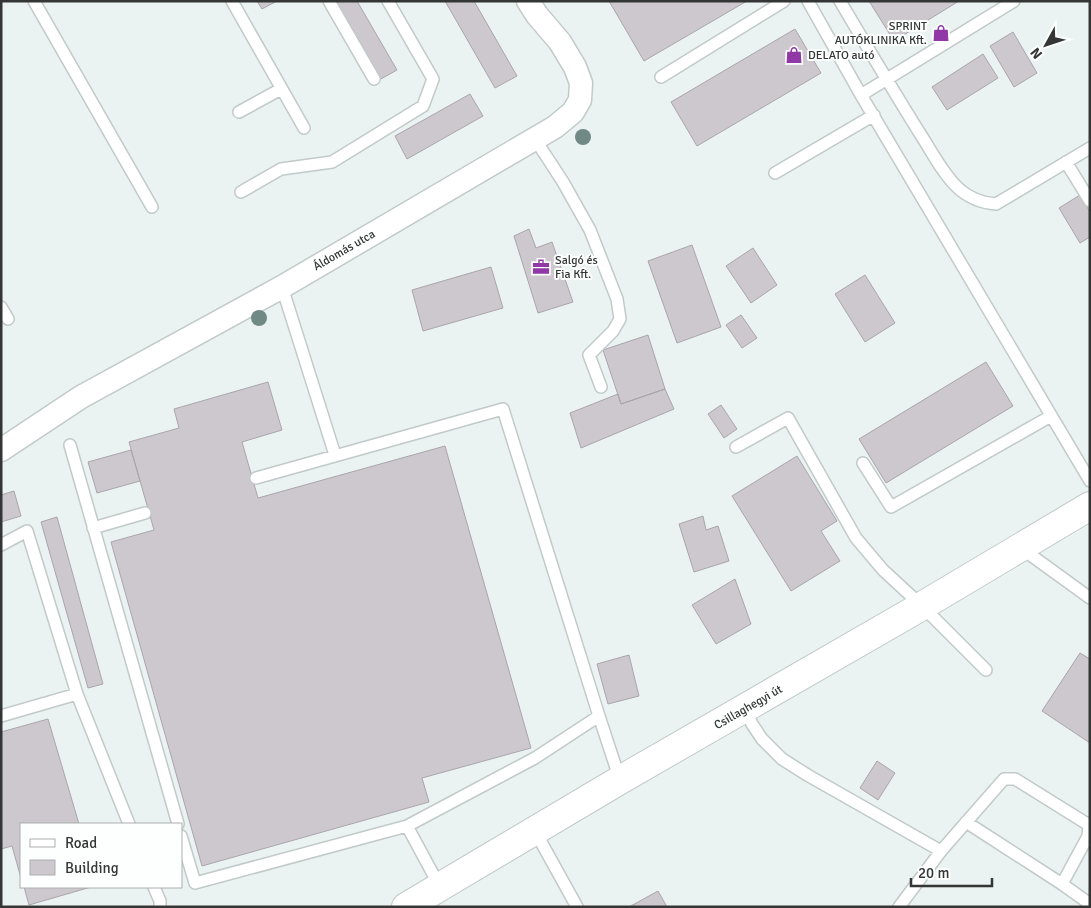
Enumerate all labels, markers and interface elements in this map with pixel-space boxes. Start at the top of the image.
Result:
place label: SPRINT AUTÓKLINIKA Kft. [835,19,927,48]
north arrow [1021,20,1071,70]
shop icon: SPRINT AUTÓKLINIKA Kft. [931,23,951,43]
text: N [1027,44,1046,62]
shop icon: DELATO autó [784,45,804,65]
place label: DELATO autó [808,48,874,63]
street label: Áldomás utca [311,227,378,274]
place label: Salgó és Fia Kft. [555,253,598,282]
office icon: Salgó és Fia Kft. [531,257,551,277]
street label: Csillaghegyi út [711,682,785,733]
legend [20,823,182,888]
text: Road [65,834,97,852]
scale bar [911,856,992,888]
text: Building [65,859,119,877]
text: 20 m [918,864,949,882]

